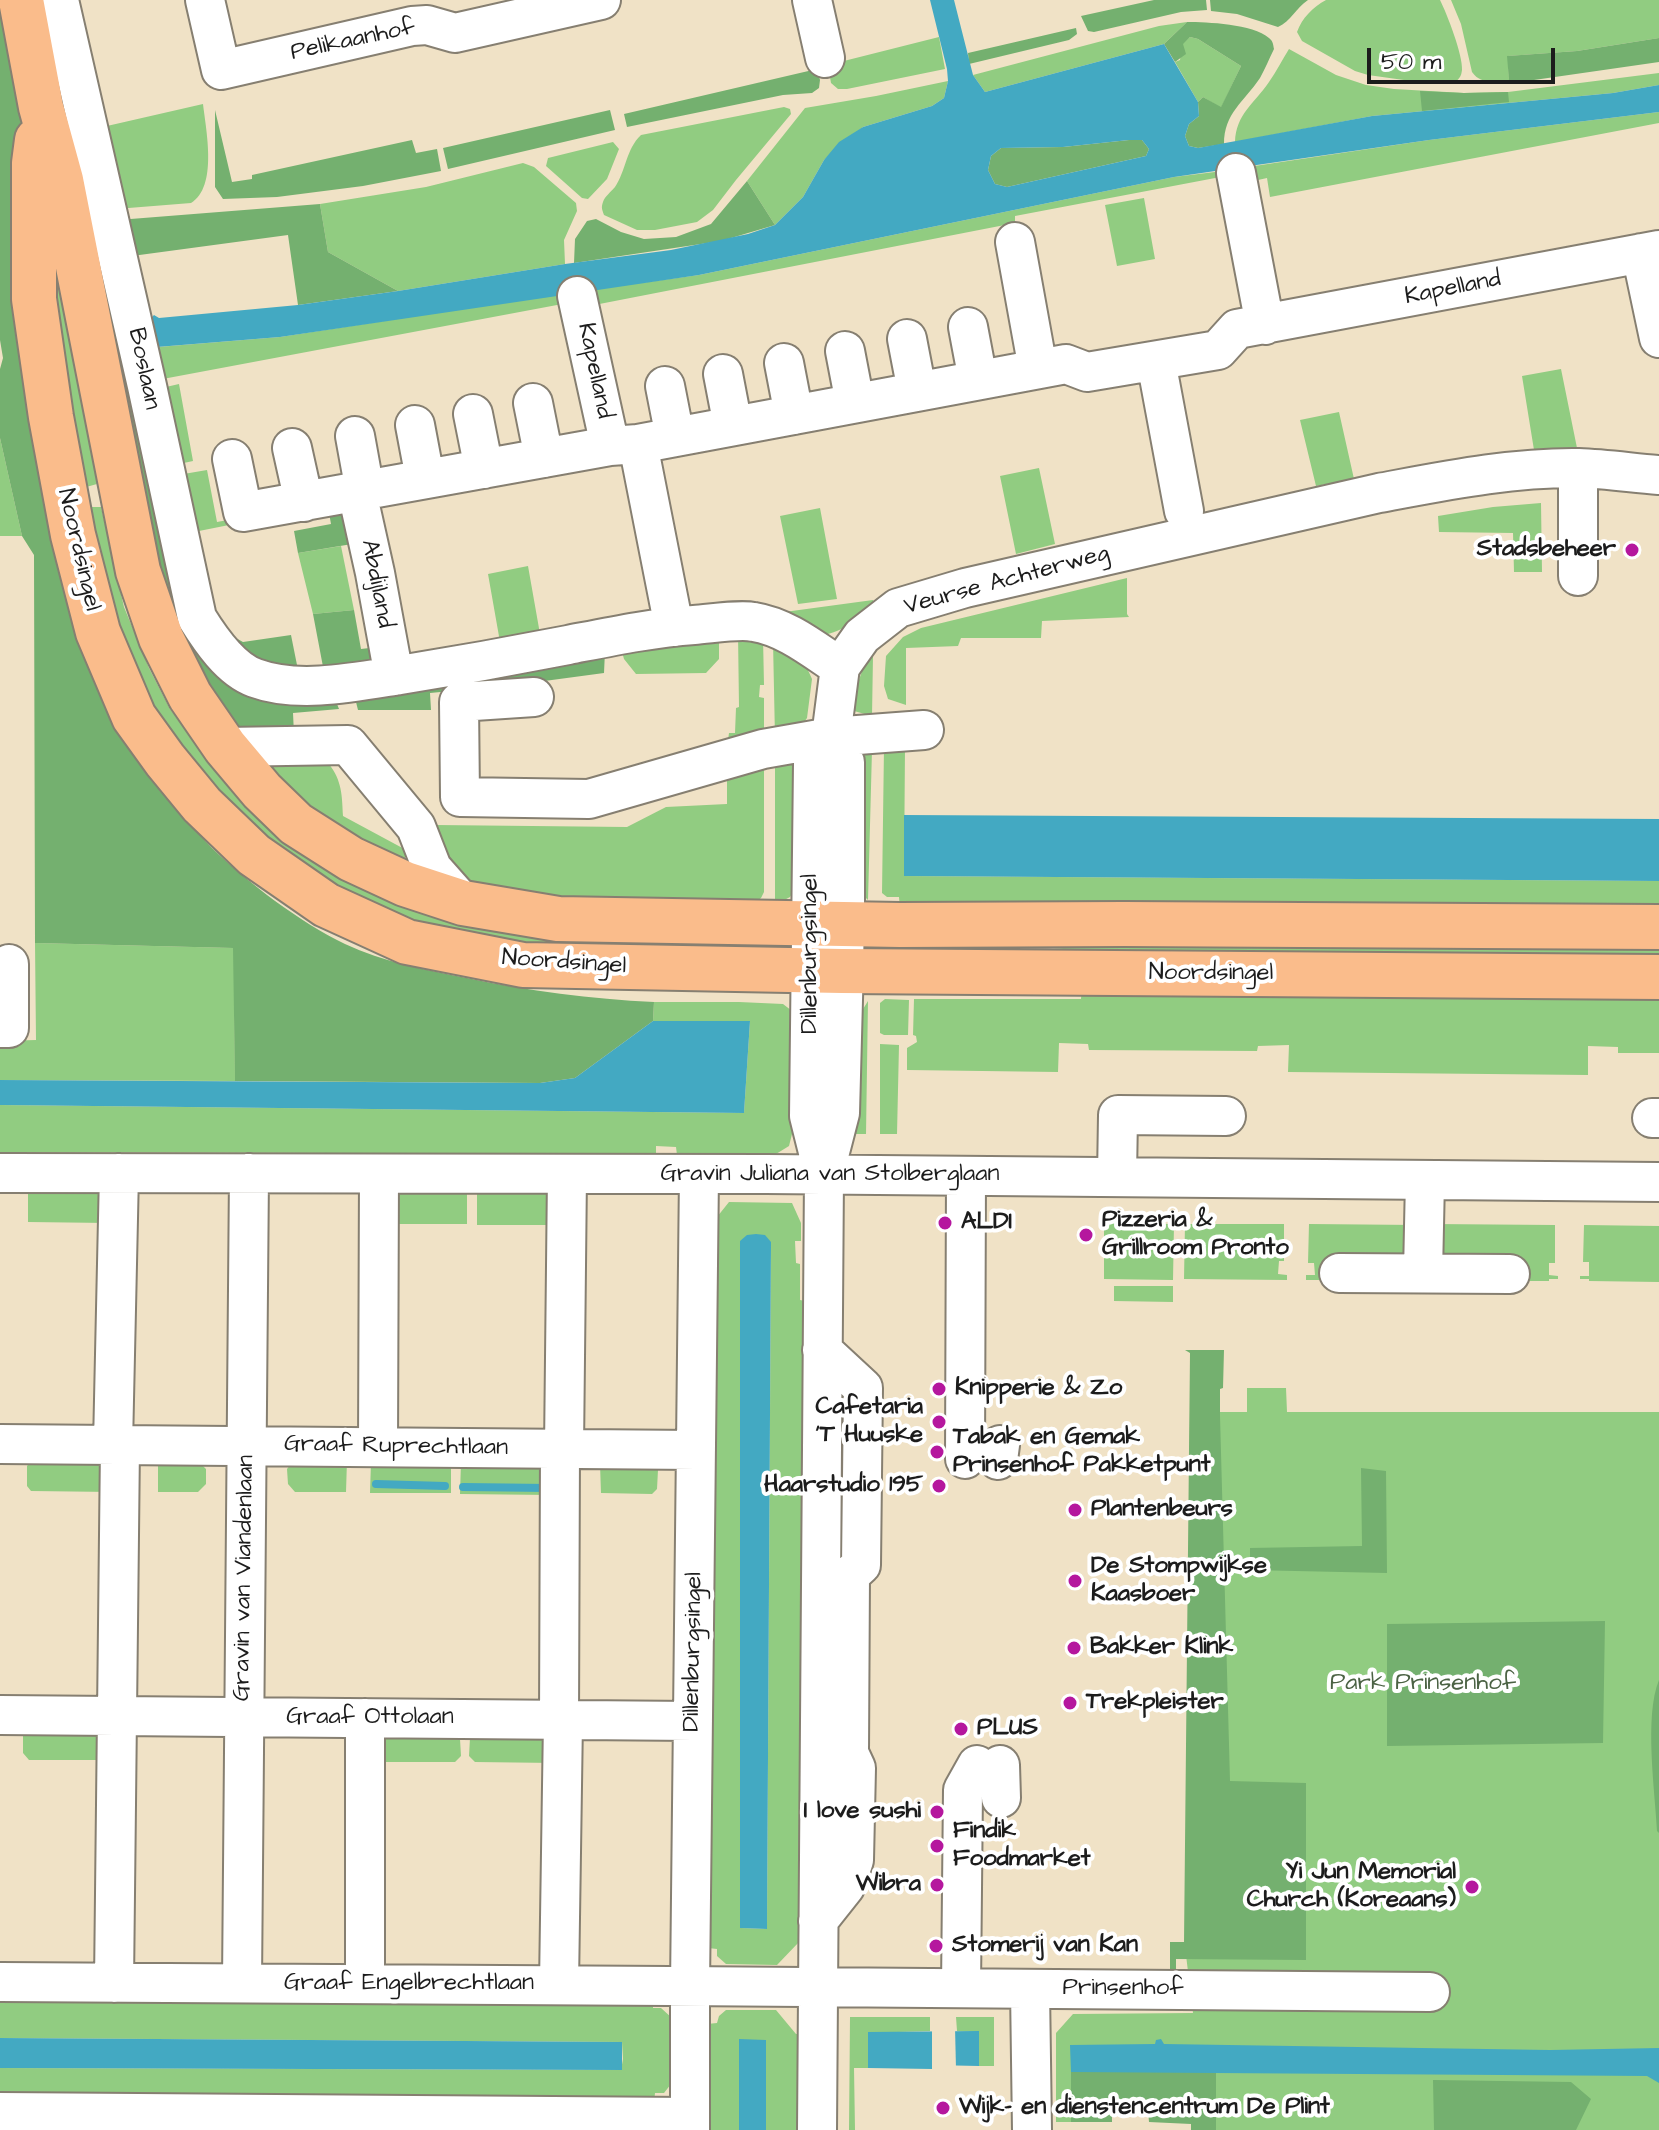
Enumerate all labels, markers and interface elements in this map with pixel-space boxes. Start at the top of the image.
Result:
street label: Pelikaanhof [288,14,418,68]
scale bar [1371,32,1559,82]
text: 50 m [1381,45,1441,79]
street label: Kapelland [1403,266,1503,312]
street label: Kapelland [570,320,618,422]
street label: Boslaan [120,326,166,412]
street label: Noordsingel [50,486,106,614]
place label: Stadsbeheer [1477,536,1616,564]
street label: Abdijland [353,537,399,631]
street label: Veurse Achterweg [901,540,1113,622]
marker: Stadsbeheer [1623,541,1641,559]
street label: Dillenburgsingel [797,874,825,1034]
street label: Noordsingel [501,944,627,982]
street label: Noordsingel [1149,960,1273,988]
street label: Gravin Juliana van Stolberglaan [660,1161,1000,1189]
place label: Pizzeria & Grillroom Pronto [1102,1207,1289,1263]
place label: ALDI [961,1209,1012,1237]
marker: ALDI [936,1214,954,1232]
marker: Pizzeria & Grillroom Pronto [1077,1226,1095,1244]
place label: Knipperie & Zo [955,1375,1122,1403]
marker: Knipperie & Zo [930,1380,948,1398]
place label: Cafetaria 'T Huuske [816,1394,923,1450]
marker: Cafetaria 'T Huuske [930,1413,948,1431]
place label: Tabak en Gemak Prinsenhof Pakketpunt [953,1424,1210,1480]
street label: Graaf Ruprechtlaan [284,1431,508,1463]
marker: Tabak en Gemak Prinsenhof Pakketpunt [928,1443,946,1461]
street label: Gravin van Viandenlaan [228,1455,262,1701]
place label: Haarstudio 195 [764,1472,923,1500]
marker: Haarstudio 195 [930,1477,948,1495]
place label: Plantenbeurs [1091,1496,1233,1524]
marker: Plantenbeurs [1066,1501,1084,1519]
place label: De Stompwijkse Kaasboer [1091,1553,1267,1609]
street label: Dillenburgsingel [678,1572,710,1732]
marker: De Stompwijkse Kaasboer [1066,1572,1084,1590]
place label: Bakker Klink [1090,1634,1233,1662]
marker: Bakker Klink [1065,1639,1083,1657]
park label: Park Prinsenhof [1330,1670,1516,1698]
place label: Trekpleister [1086,1689,1224,1717]
marker: Trekpleister [1061,1694,1079,1712]
street label: Graaf Ottolaan [286,1704,454,1732]
place label: PLUS [977,1715,1038,1743]
marker: PLUS [952,1720,970,1738]
place label: I love sushi [804,1798,921,1826]
marker: I love sushi [928,1803,946,1821]
place label: Findik Foodmarket [953,1818,1090,1874]
marker: Findik Foodmarket [928,1837,946,1855]
place label: Yi Jun Memorial Church (Koreaans) [1247,1859,1456,1915]
place label: Wibra [856,1871,921,1899]
marker: Wibra [928,1876,946,1894]
marker: Yi Jun Memorial Church (Koreaans) [1463,1878,1481,1896]
place label: Stomerij van Kan [952,1932,1138,1960]
marker: Stomerij van Kan [927,1937,945,1955]
street label: Graaf Engelbrechtlaan [284,1970,534,1998]
street label: Prinsenhof [1063,1975,1183,2003]
place label: Wijk- en dienstencentrum De Plint [959,2094,1330,2122]
marker: Wijk- en dienstencentrum De Plint [934,2099,952,2117]

